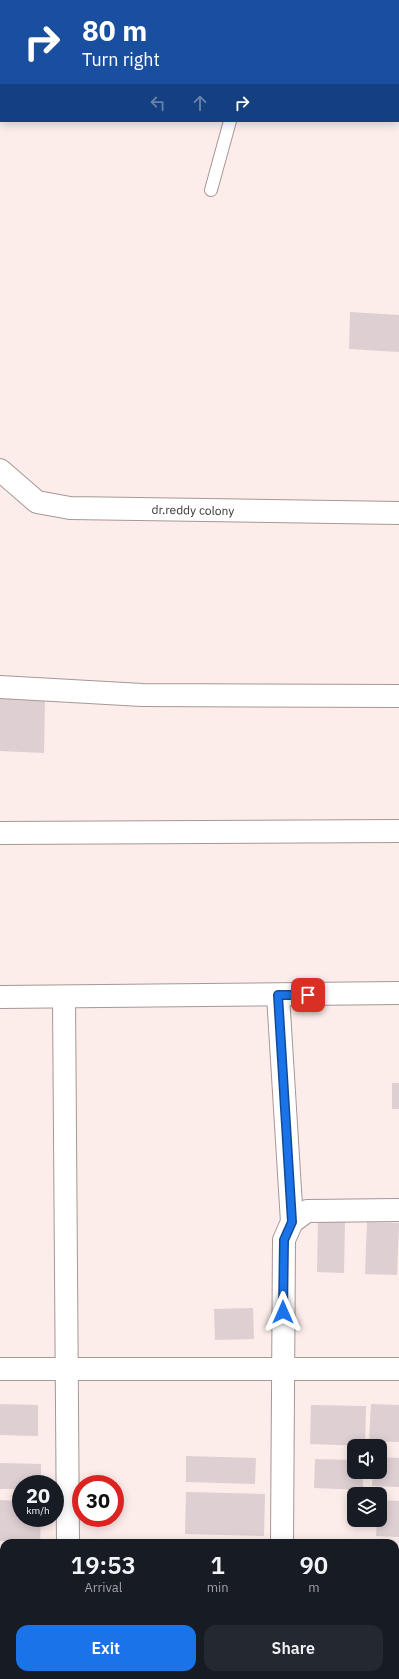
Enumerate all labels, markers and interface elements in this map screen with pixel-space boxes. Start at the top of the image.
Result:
text: 80 m [82,12,147,49]
icon: right [16,16,68,68]
text: Turn right [82,48,160,71]
icon: left [147,92,169,114]
icon: ahead [189,92,211,114]
icon: right [231,92,253,114]
street label: dr.reddy colony [152,502,234,518]
pin [291,978,325,1012]
icon: arrive [297,984,319,1006]
position arrow [262,1291,304,1333]
map controls [347,1439,387,1527]
button: sound [347,1439,387,1479]
speed limit sign: 30 [72,1475,124,1527]
text: 20 [26,1482,50,1509]
button: layers [347,1487,387,1527]
text: km/h [26,1504,50,1517]
text: 19:53 [71,1549,136,1581]
text: 1 [211,1549,225,1581]
text: 90 [299,1549,328,1581]
text: Arrival [84,1579,122,1596]
text: min [207,1579,229,1596]
text: m [308,1579,320,1596]
button: Exit [16,1625,196,1671]
button: Share [204,1625,383,1671]

